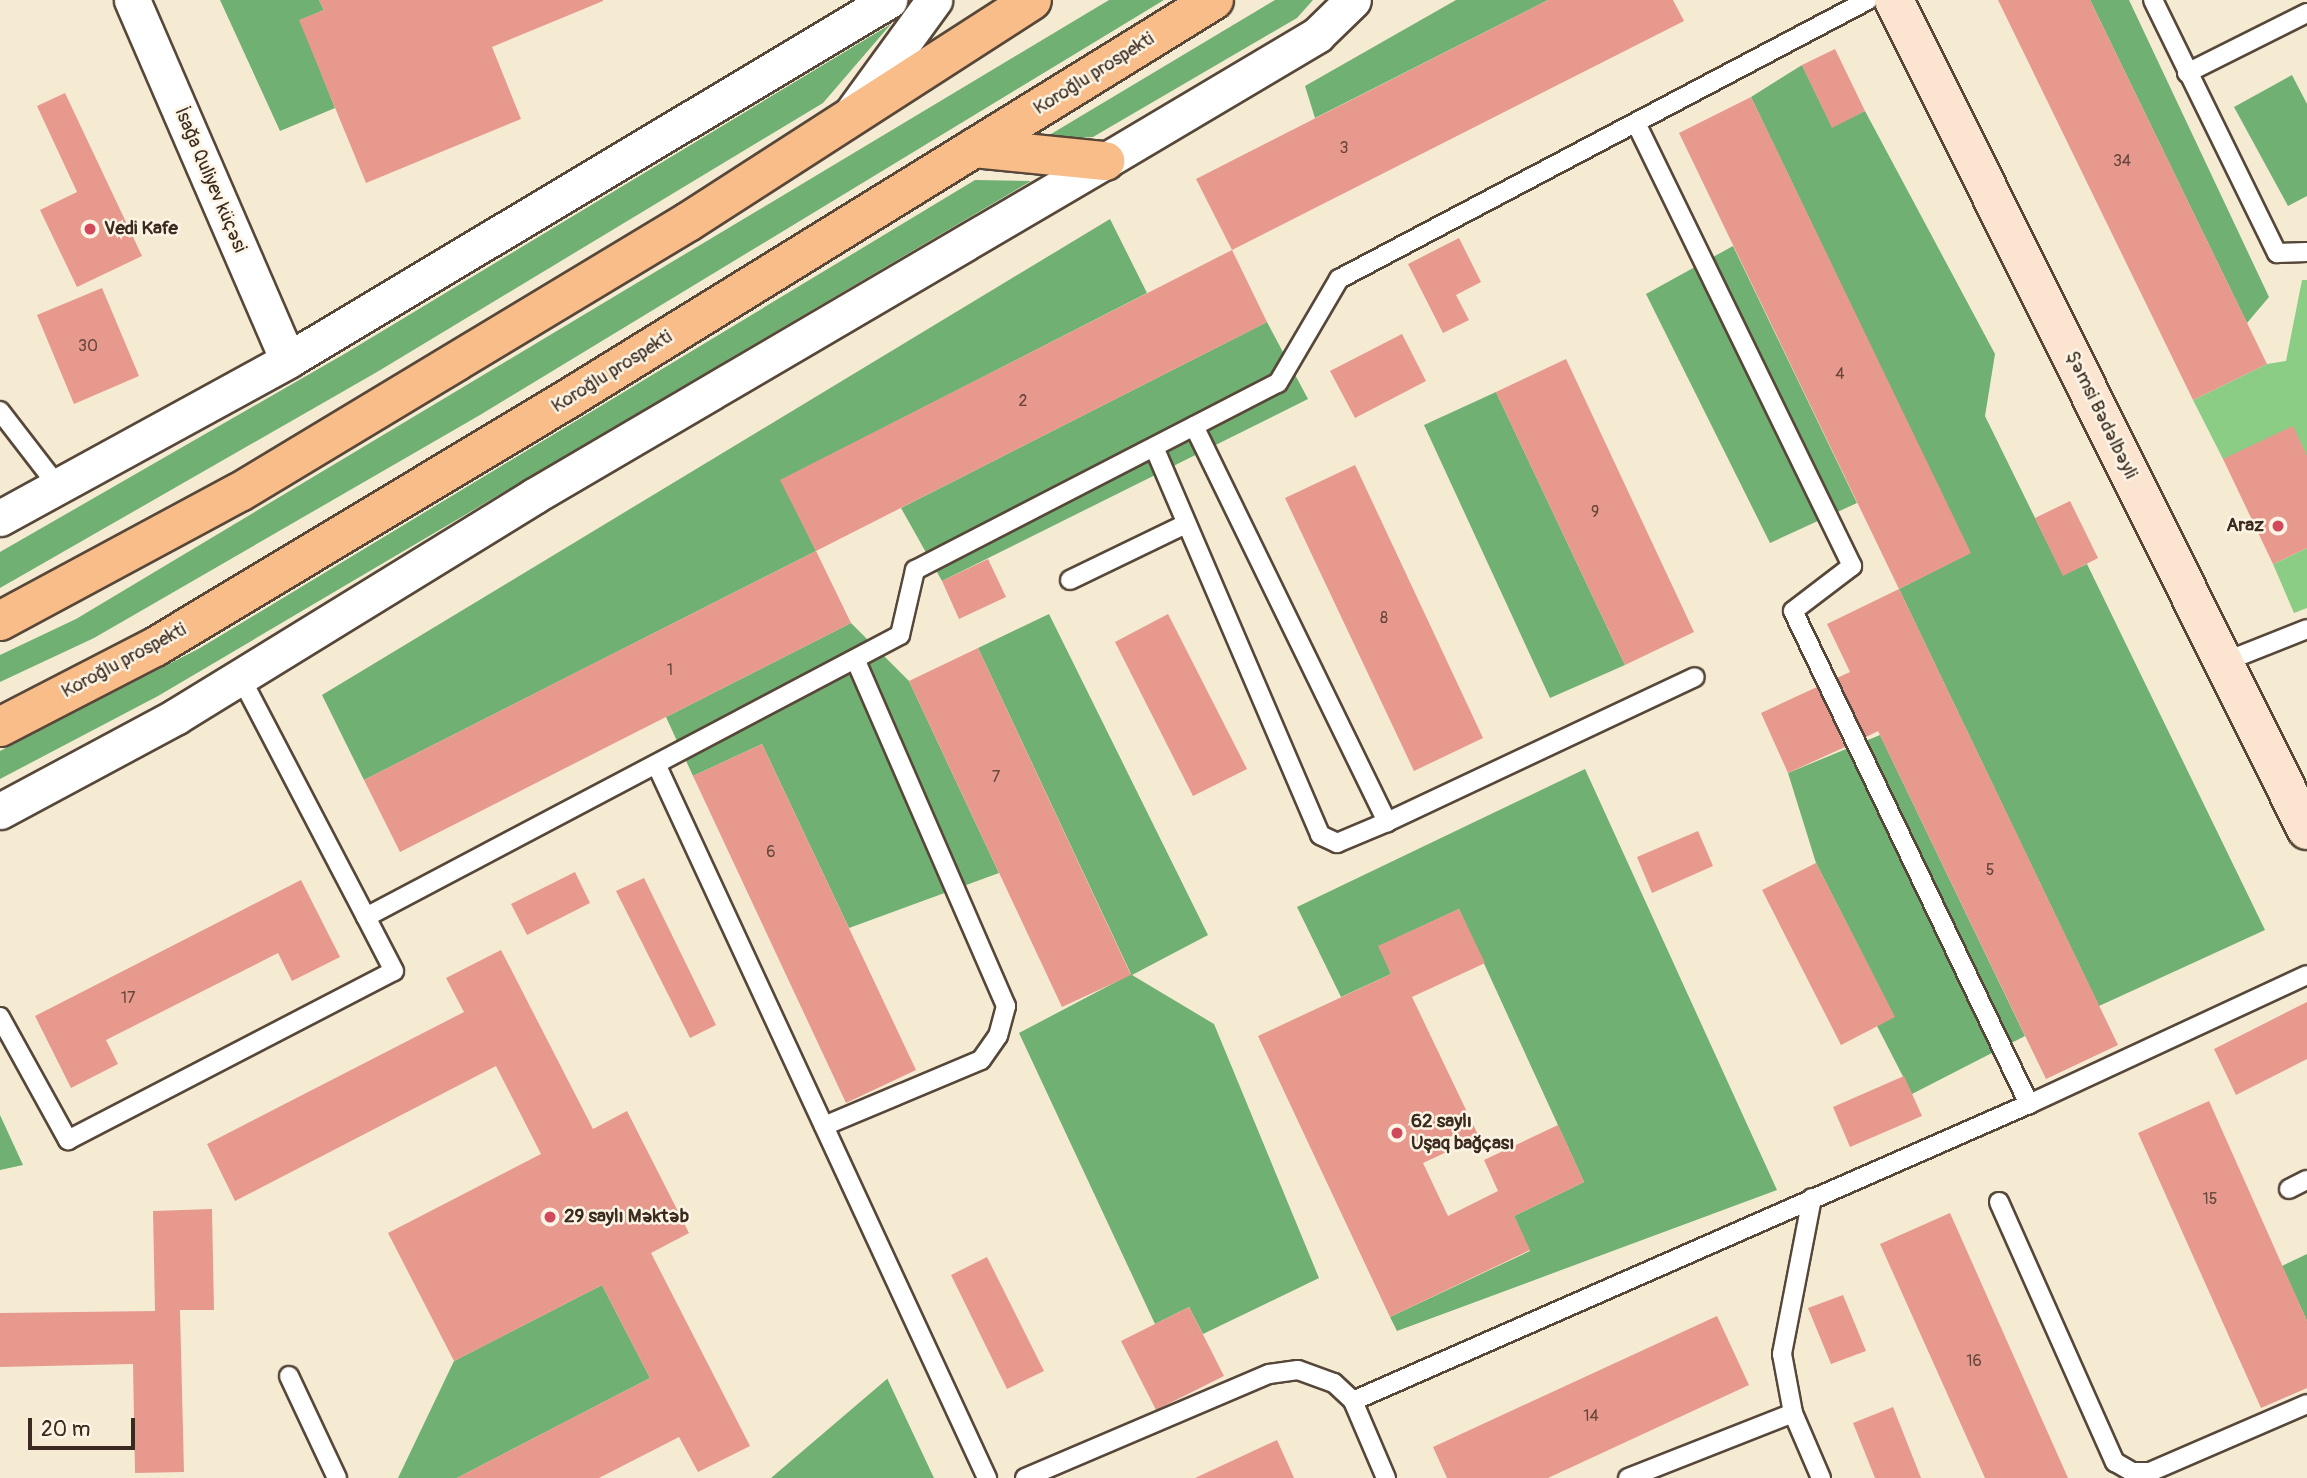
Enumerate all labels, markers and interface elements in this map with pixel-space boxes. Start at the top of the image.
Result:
street label: Koroğlu prospekti [1030,28,1158,120]
street label: İsağa Quliyev küçəsi [169,104,251,256]
house number: 3 [1340,138,1348,158]
house number: 34 [2113,151,2131,171]
place label: Vedi Kafe [104,218,178,240]
marker: Vedi Kafe [82,221,98,237]
street label: Koroğlu prospekti [548,326,676,418]
house number: 30 [78,336,98,356]
street label: Şəmsi Bədəlbəyli [2060,347,2142,483]
house number: 4 [1835,364,1845,384]
house number: 2 [1019,391,1027,411]
house number: 9 [1591,502,1599,522]
place label: Araz [2226,515,2264,537]
marker: Araz [2270,518,2286,534]
house number: 8 [1380,608,1388,628]
street label: Koroğlu prospekti [58,619,190,703]
house number: 1 [667,660,673,680]
house number: 7 [992,767,1000,787]
house number: 6 [766,842,776,862]
house number: 5 [1986,860,1994,880]
house number: 17 [121,988,135,1008]
place label: 62 saylı Uşaq bağçası [1411,1111,1514,1155]
marker: 62 saylı Uşaq bağçası [1389,1125,1405,1141]
house number: 15 [2203,1189,2217,1209]
place label: 29 saylı Məktəb [564,1206,689,1228]
marker: 29 saylı Məktəb [542,1209,558,1225]
house number: 16 [1966,1351,1982,1371]
scale bar [32,1404,138,1448]
house number: 14 [1583,1406,1599,1426]
text: 20 m [41,1416,90,1443]

